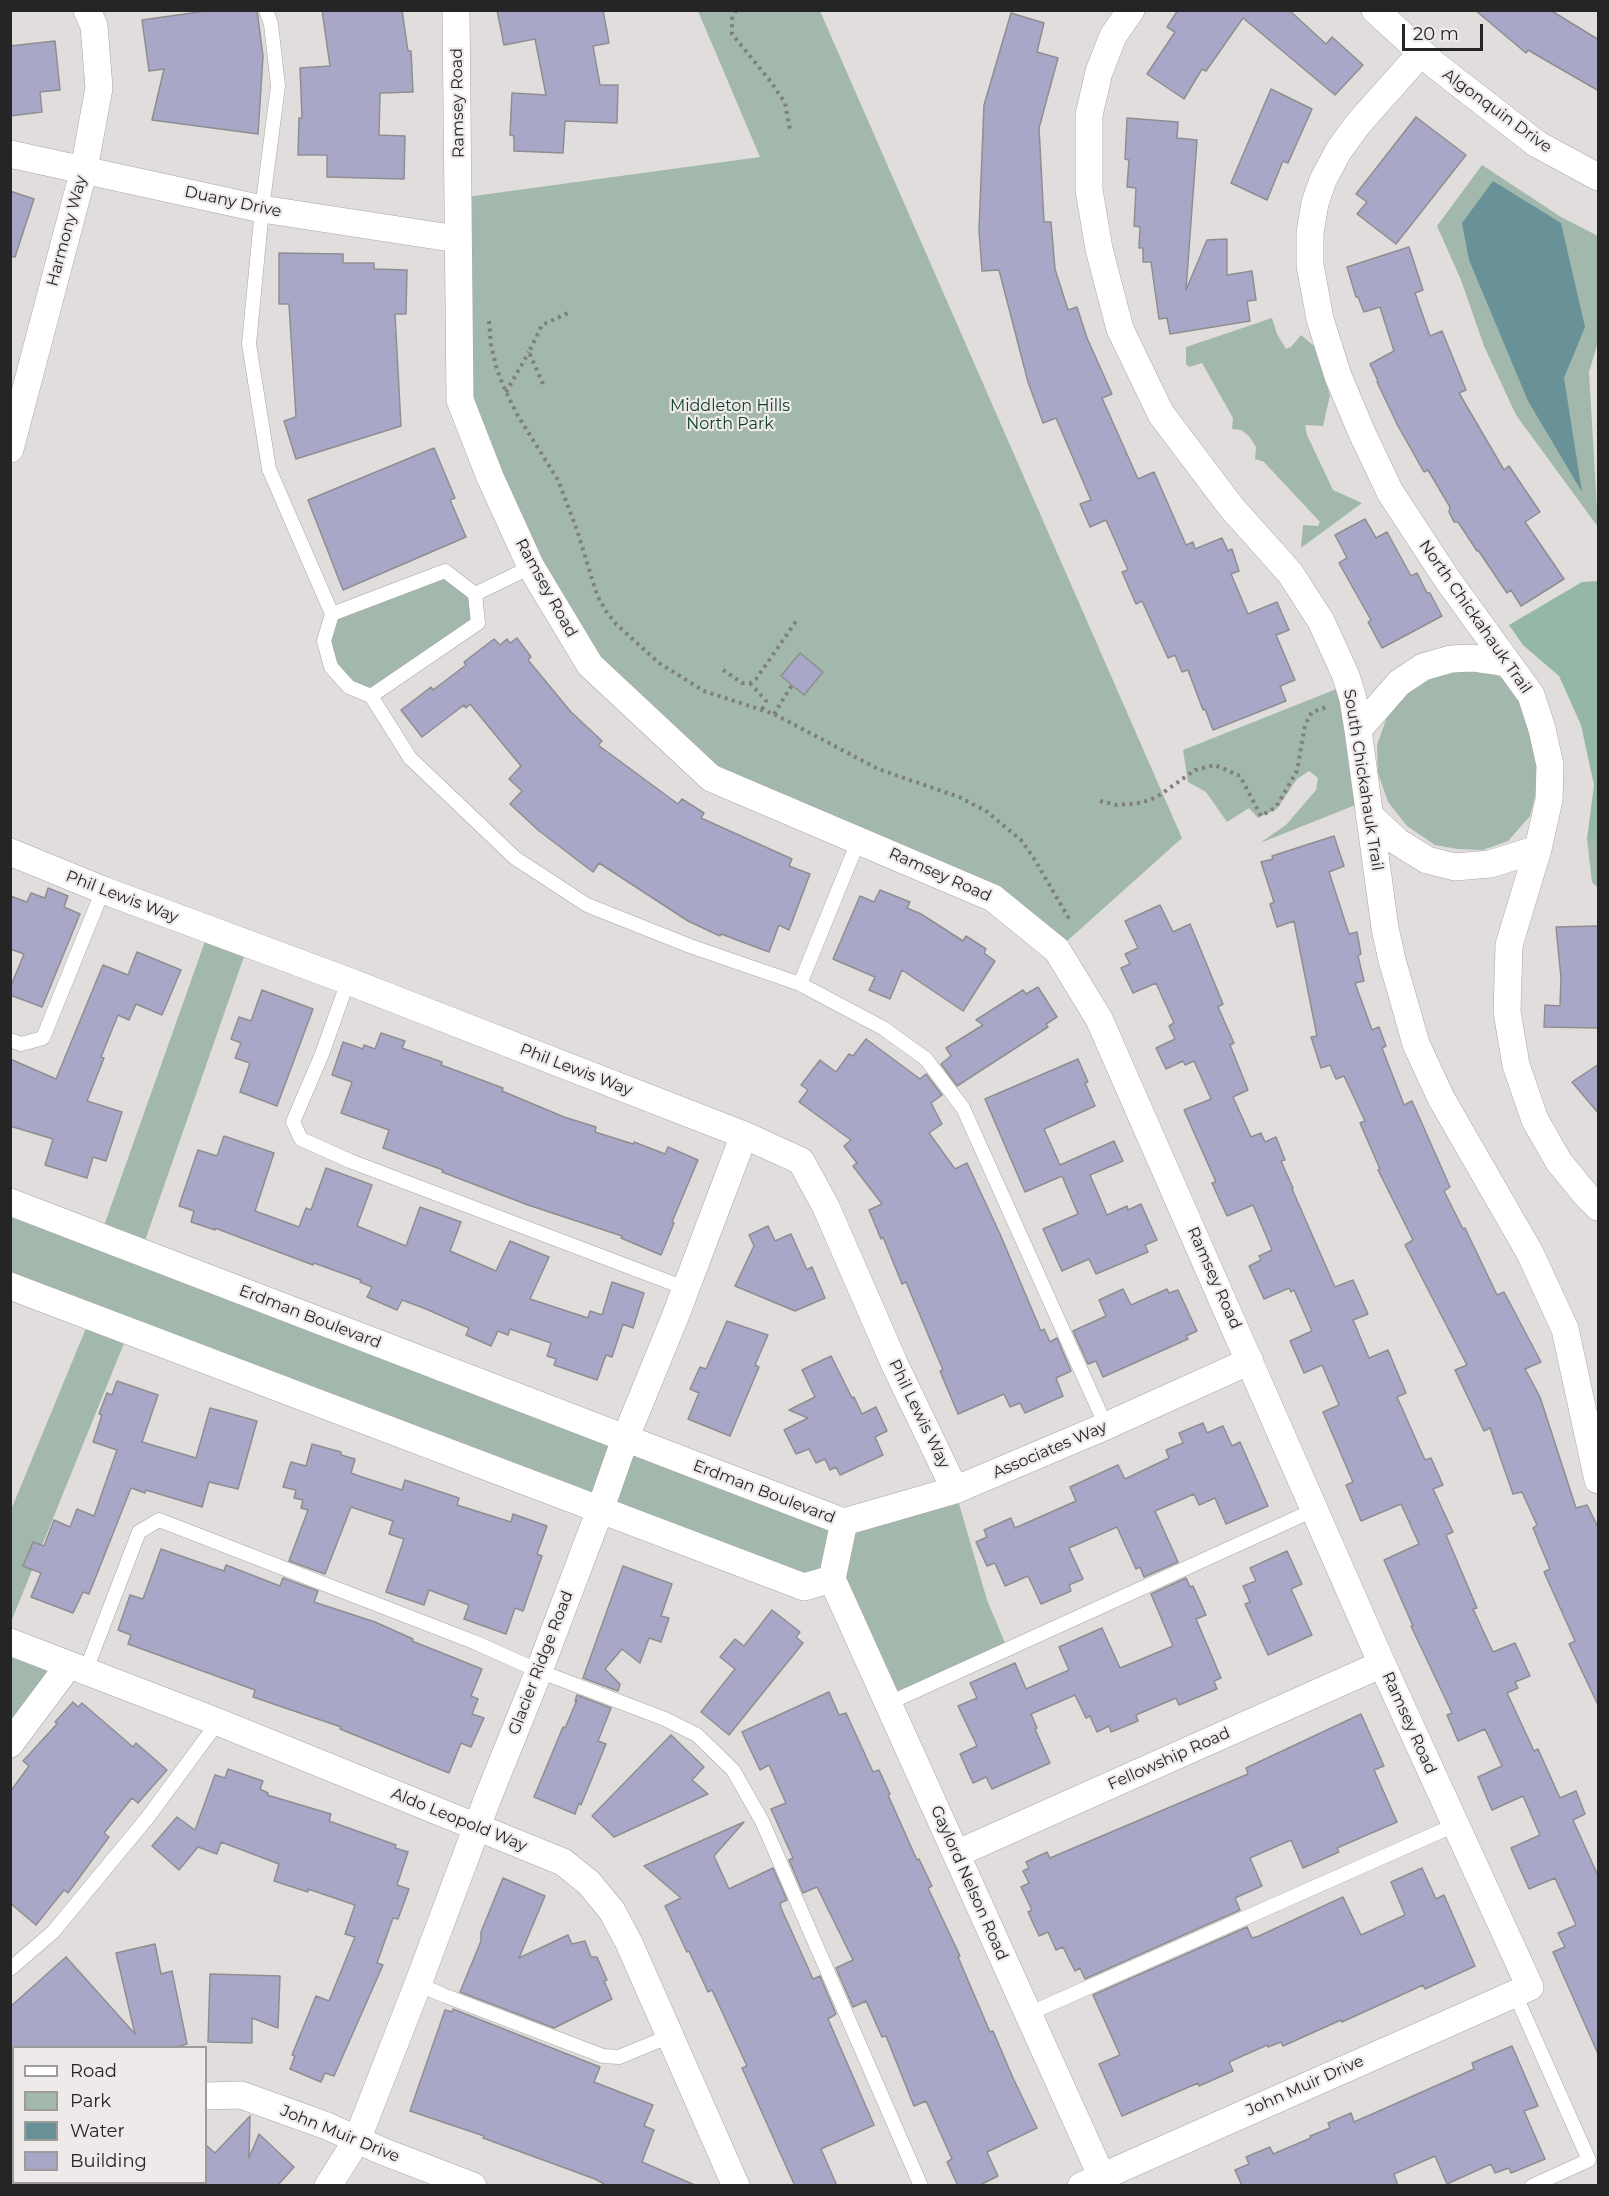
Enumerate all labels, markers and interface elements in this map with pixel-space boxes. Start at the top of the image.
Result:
scale bar [1405,12,1486,50]
text: 20 m [1413,23,1459,45]
street label: Ramsey Road [447,48,469,158]
street label: Algonquin Drive [1439,65,1555,157]
street label: Harmony Way [43,174,91,288]
street label: Duany Drive [183,182,283,222]
park label: Middleton Hills North Park [670,396,790,434]
street label: Ramsey Road [511,535,581,641]
street label: North Chickahauk Trail [1415,537,1535,697]
street label: South Chickahauk Trail [1339,688,1387,872]
street label: Ramsey Road [886,844,994,906]
street label: Phil Lewis Way [63,867,181,927]
street label: Phil Lewis Way [517,1040,635,1100]
street label: Ramsey Road [1183,1224,1245,1332]
street label: Erdman Boulevard [236,1281,384,1353]
street label: Phil Lewis Way [884,1356,954,1472]
street label: Associates Way [990,1417,1110,1483]
street label: Erdman Boulevard [690,1456,838,1528]
street label: Glacier Ridge Road [505,1588,577,1738]
street label: Ramsey Road [1378,1669,1440,1777]
street label: Fellowship Road [1105,1723,1233,1795]
street label: Aldo Leopold Way [388,1784,530,1856]
street label: Gaylord Nelson Road [926,1803,1012,1963]
legend [12,2046,207,2184]
street label: John Muir Drive [1243,2051,1367,2121]
text: Road [70,2060,117,2082]
text: Park [70,2090,111,2112]
street label: John Muir Drive [278,2101,402,2167]
text: Water [70,2120,125,2142]
text: Building [70,2150,147,2172]

